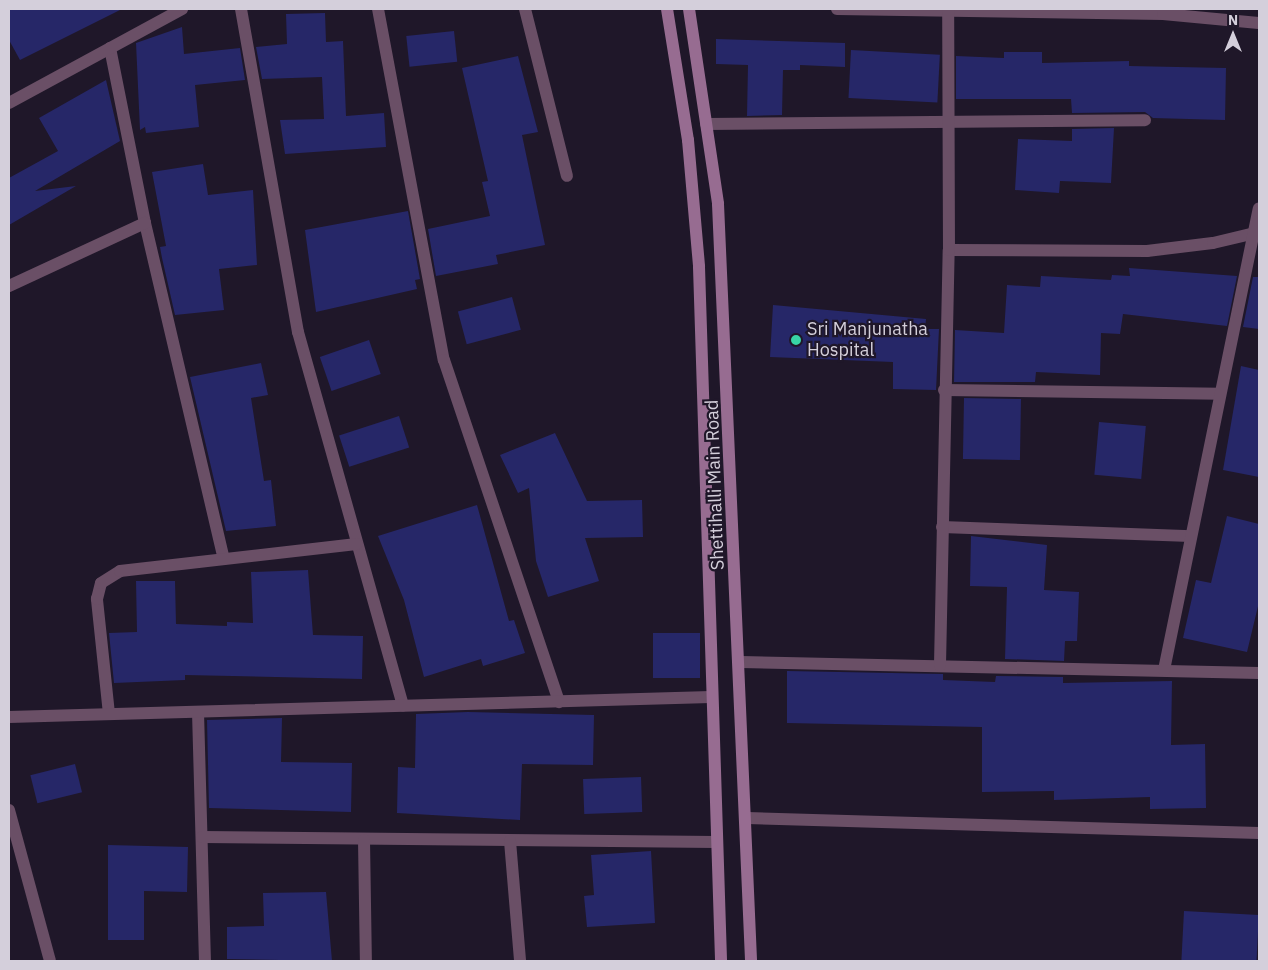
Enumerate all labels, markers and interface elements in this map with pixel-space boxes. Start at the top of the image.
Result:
north arrow [1208,10,1258,60]
text: N [1228,11,1238,29]
place label: Sri Manjunatha Hospital [807,319,928,362]
marker: Sri Manjunatha Hospital [789,333,803,347]
street label: Shettihalli Main Road [701,399,729,571]

